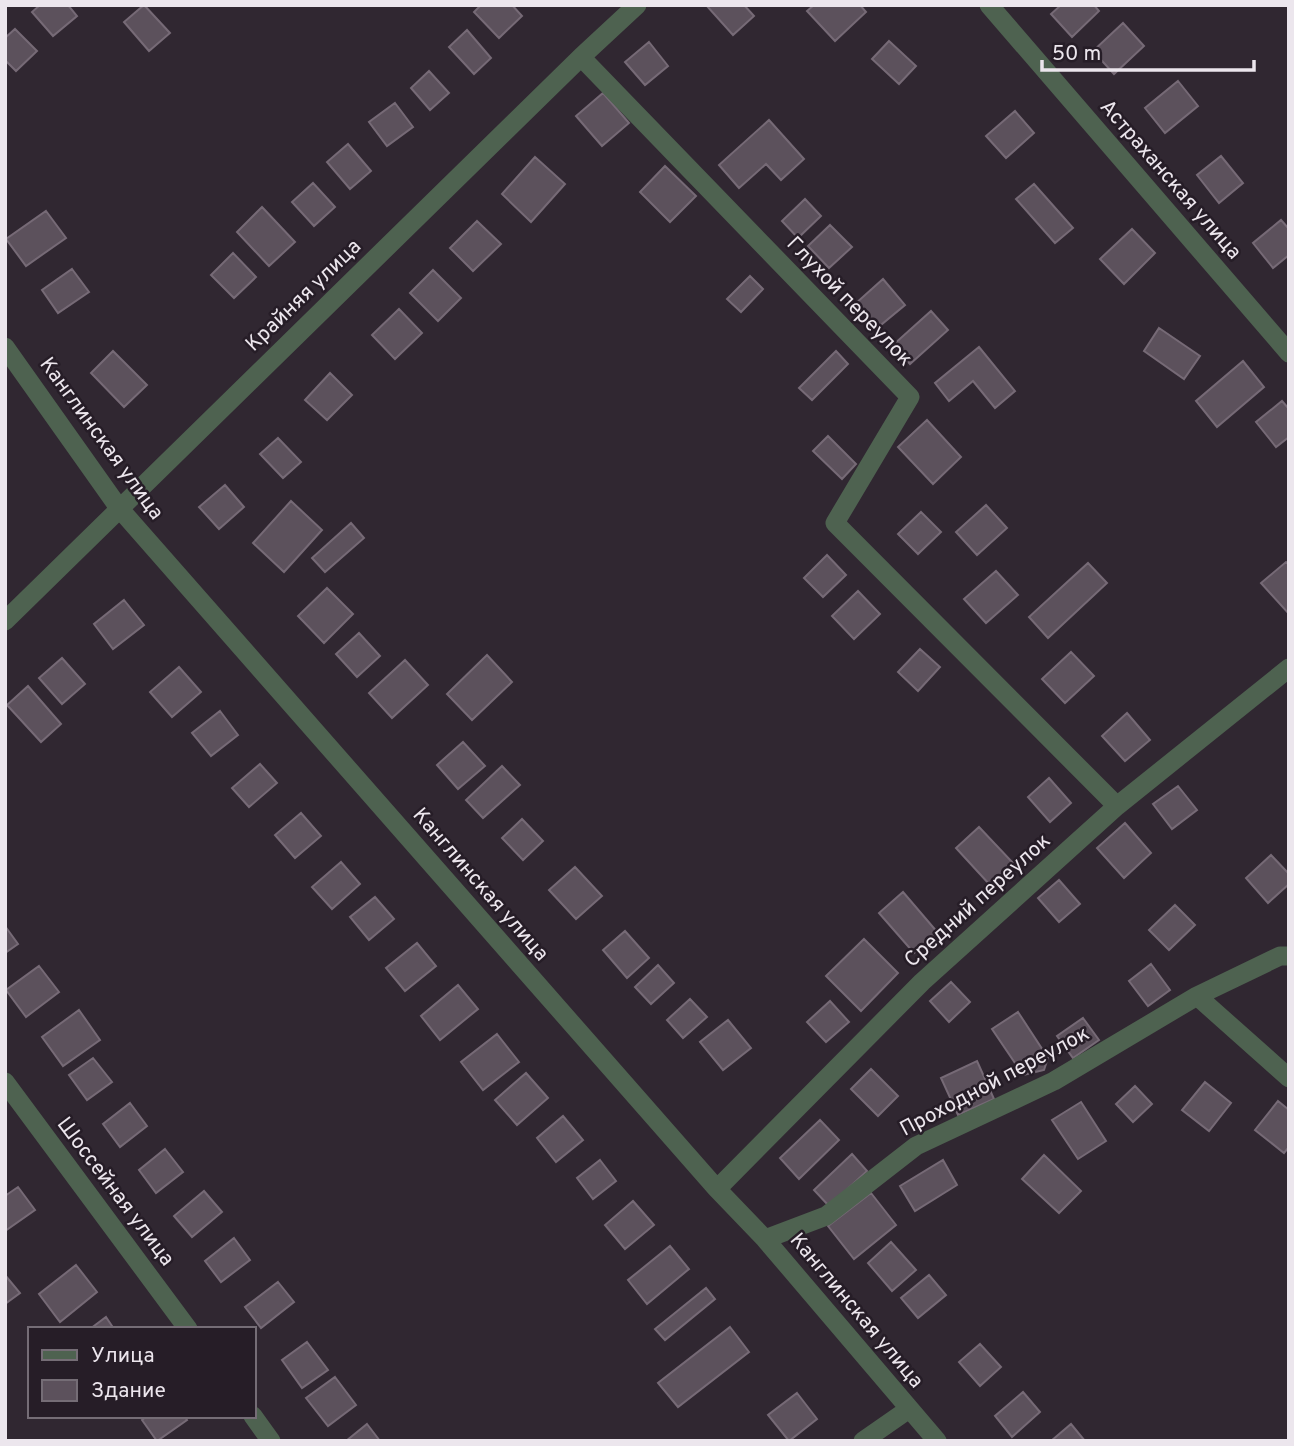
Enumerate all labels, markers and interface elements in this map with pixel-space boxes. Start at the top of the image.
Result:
scale bar [1042,28,1254,72]
text: 50 m [1052,41,1101,68]
street label: Астраханская улица [1093,95,1247,265]
street label: Глухой переулок [780,231,918,373]
street label: Крайняя улица [240,234,368,358]
street label: Канглинская улица [33,352,169,526]
street label: Канглинская улица [406,803,554,967]
street label: Средний переулок [899,828,1057,974]
street label: Проходной переулок [896,1021,1094,1143]
street label: Шоссейная улица [50,1112,180,1272]
street label: Канглинская улица [783,1228,929,1394]
legend [28,1327,256,1418]
text: Улица [91,1343,155,1370]
text: Здание [91,1378,166,1405]

